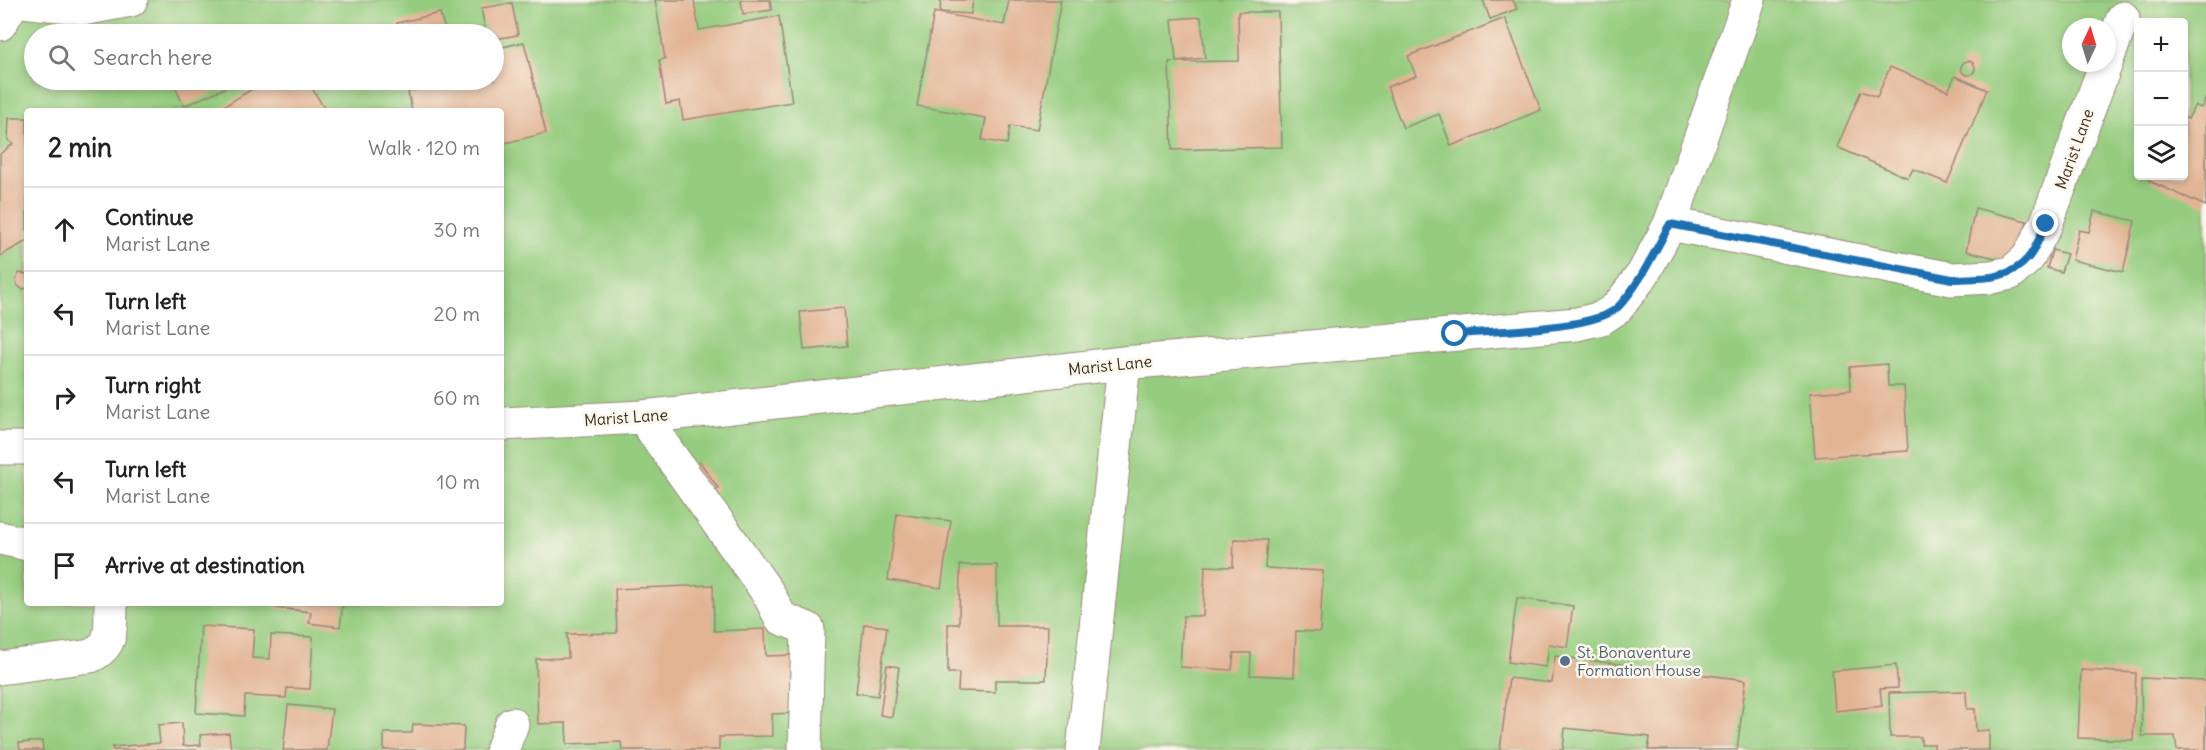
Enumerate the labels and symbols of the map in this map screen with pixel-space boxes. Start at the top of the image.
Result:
north arrow [2062,18,2116,72]
street label: Marist Lane [2050,106,2098,192]
route end [2032,210,2058,236]
route start [1441,320,1467,346]
street label: Marist Lane [1067,351,1153,379]
street label: Marist Lane [583,404,669,430]
place label: St. Bonaventure Formation House [1577,642,1701,680]
marker: St. Bonaventure Formation House [1558,654,1572,668]

